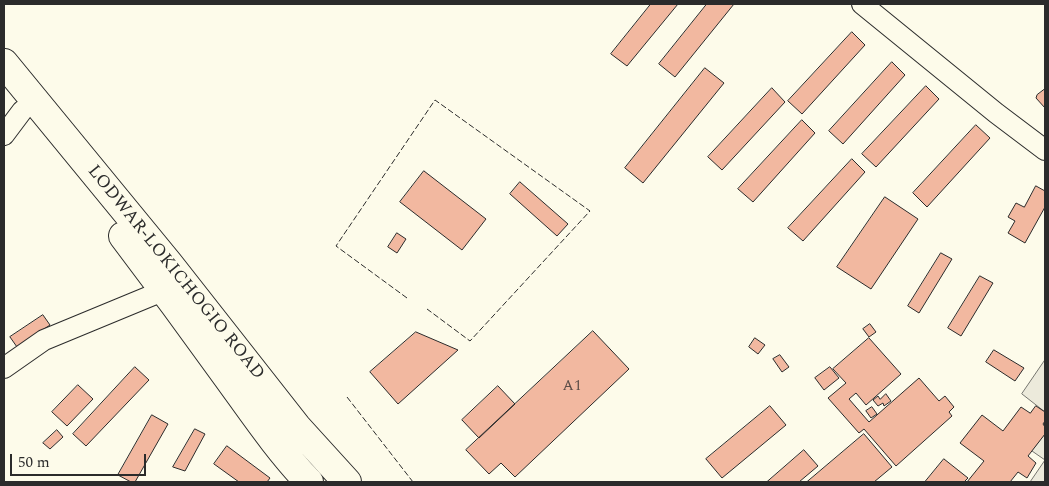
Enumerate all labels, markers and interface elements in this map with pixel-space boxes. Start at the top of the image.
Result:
street label: LODWAR-LOKICHOGIO ROAD [82,161,268,385]
house number: A1 [563,378,581,396]
scale bar [12,444,149,476]
text: 50 m [18,451,50,474]

